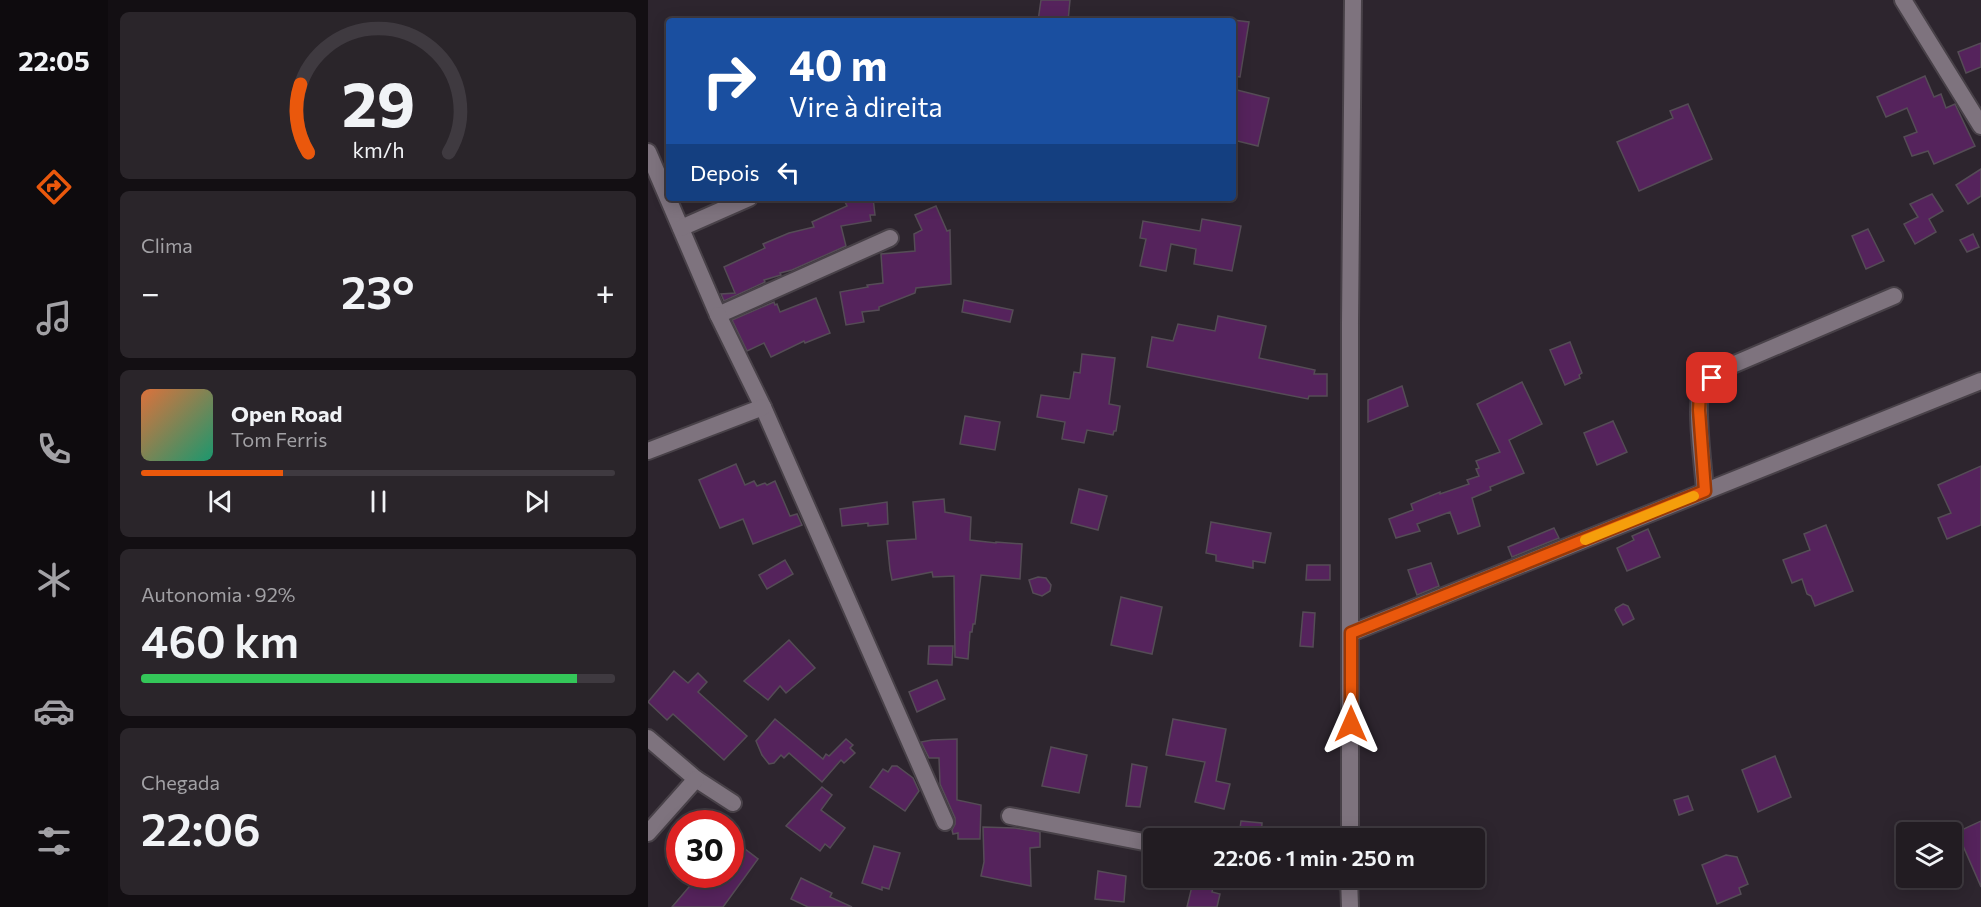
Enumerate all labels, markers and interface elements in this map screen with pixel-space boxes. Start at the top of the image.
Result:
text: 40 m [789,38,887,90]
icon: right [690,42,768,120]
text: 22:05 [18,44,90,77]
text: 29 [341,64,415,140]
text: Vire à direita [789,90,943,123]
text: km/h [352,136,404,162]
icon: left [772,156,805,189]
text: Depois [690,159,760,186]
icon: directions [33,166,75,208]
text: Clima [141,233,193,257]
text: 23° [341,263,414,318]
text: − [141,271,160,312]
text: + [596,271,615,312]
icon: music [33,297,75,339]
pin [1686,352,1737,403]
icon: arrive [1695,361,1728,394]
text: Open Road [231,400,342,427]
text: Tom Ferris [231,427,327,451]
icon: phone [33,428,75,470]
icon: previous [204,485,237,518]
icon: pause [362,485,395,518]
icon: next [520,485,553,518]
icon: climate [33,559,75,601]
text: Autonomia · 92% [141,582,295,606]
text: 460 km [141,612,299,667]
icon: car [33,690,75,732]
position arrow [1319,692,1383,756]
text: Chegada [141,770,220,794]
text: 22:06 [141,800,261,855]
speed limit sign: 30 [666,810,744,888]
icon: filters [33,820,75,862]
map controls [1896,822,1962,888]
button: layers [1896,822,1962,888]
text: 22:06 · 1 min · 250 m [1213,844,1415,871]

